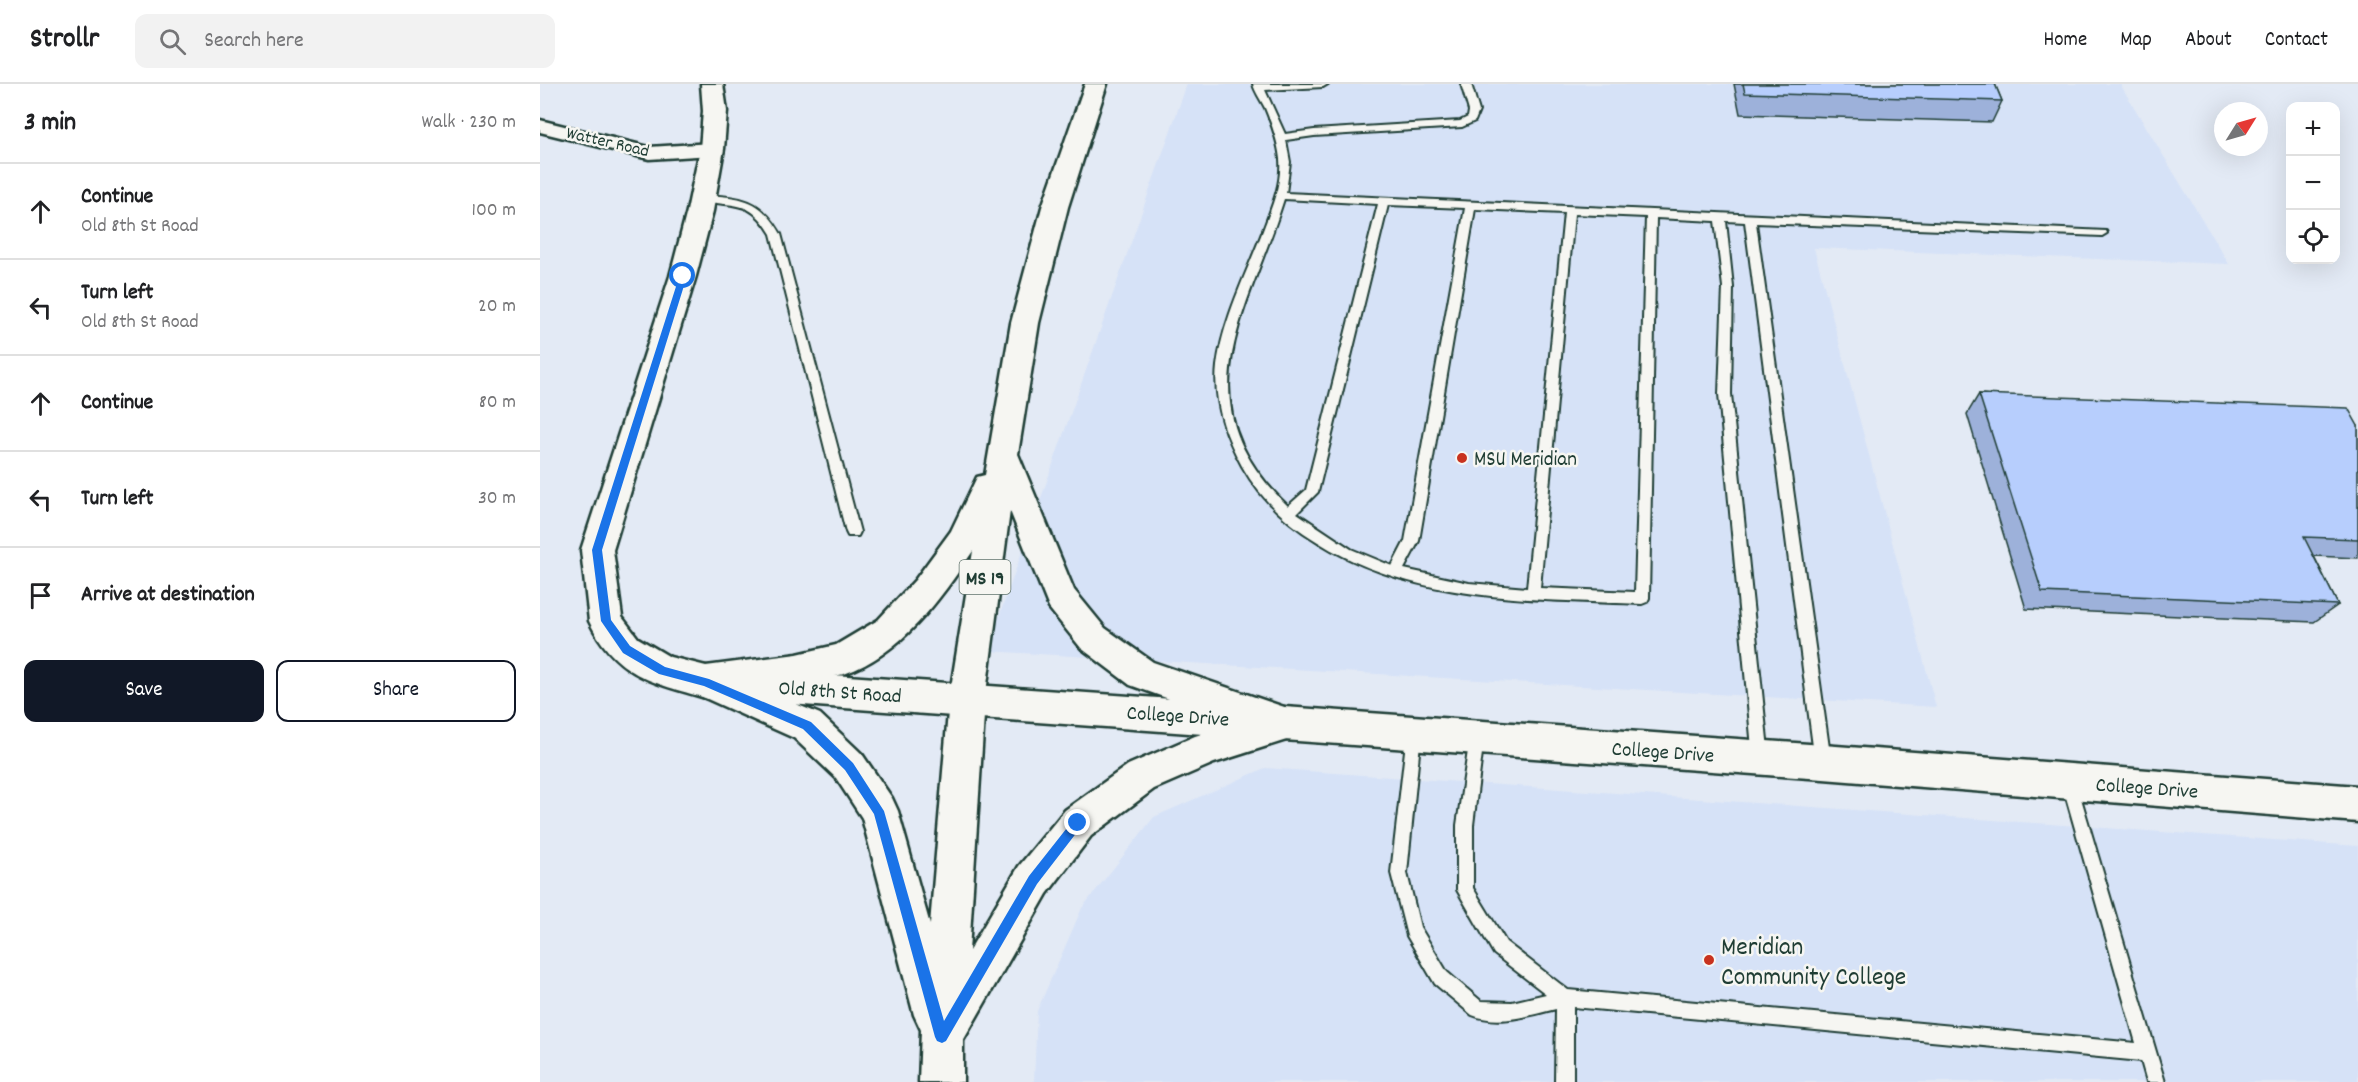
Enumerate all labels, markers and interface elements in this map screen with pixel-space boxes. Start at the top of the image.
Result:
search box [135,14,555,68]
text: Strollr [30,21,99,61]
icon: search [156,25,189,58]
text: Search here [204,26,304,57]
text: Home [2043,26,2087,56]
text: Map [2120,26,2152,56]
text: About [2185,26,2232,56]
text: Contact [2265,26,2328,56]
north arrow [2214,102,2268,156]
map controls [2286,102,2340,264]
button: + [2286,102,2340,156]
text: 3 min [24,105,76,142]
text: Walk · 230 m [422,109,516,137]
street label: Watter Road [563,122,651,165]
button: − [2286,156,2340,210]
text: Continue [81,182,153,213]
icon: ahead [24,195,57,228]
text: 100 m [472,197,516,225]
button: locate [2286,210,2340,264]
text: Old 8th St Road [81,213,199,241]
route start [669,262,695,288]
text: Turn left [81,278,153,309]
icon: left [24,291,57,324]
text: 20 m [478,293,516,321]
text: Old 8th St Road [81,309,199,337]
icon: ahead [24,387,57,420]
text: Continue [81,388,153,419]
text: 80 m [479,389,516,417]
place label: MSU Meridian [1474,446,1577,476]
marker: MSU Meridian [1455,451,1469,465]
icon: left [24,483,57,516]
text: Turn left [81,484,153,515]
text: 30 m [478,485,516,513]
road number: MS 19 [960,560,1010,594]
icon: arrive [24,579,57,612]
text: Arrive at destination [81,580,255,611]
button: Save [24,660,264,722]
button: Share [276,660,516,722]
street label: Old 8th St Road [777,675,902,713]
street label: College Drive [1126,699,1230,737]
street label: College Drive [1611,735,1715,773]
street label: College Drive [2095,771,2199,809]
route end [1064,809,1090,835]
place label: Meridian Community College [1721,930,1906,997]
marker: Meridian Community College [1702,953,1716,967]

